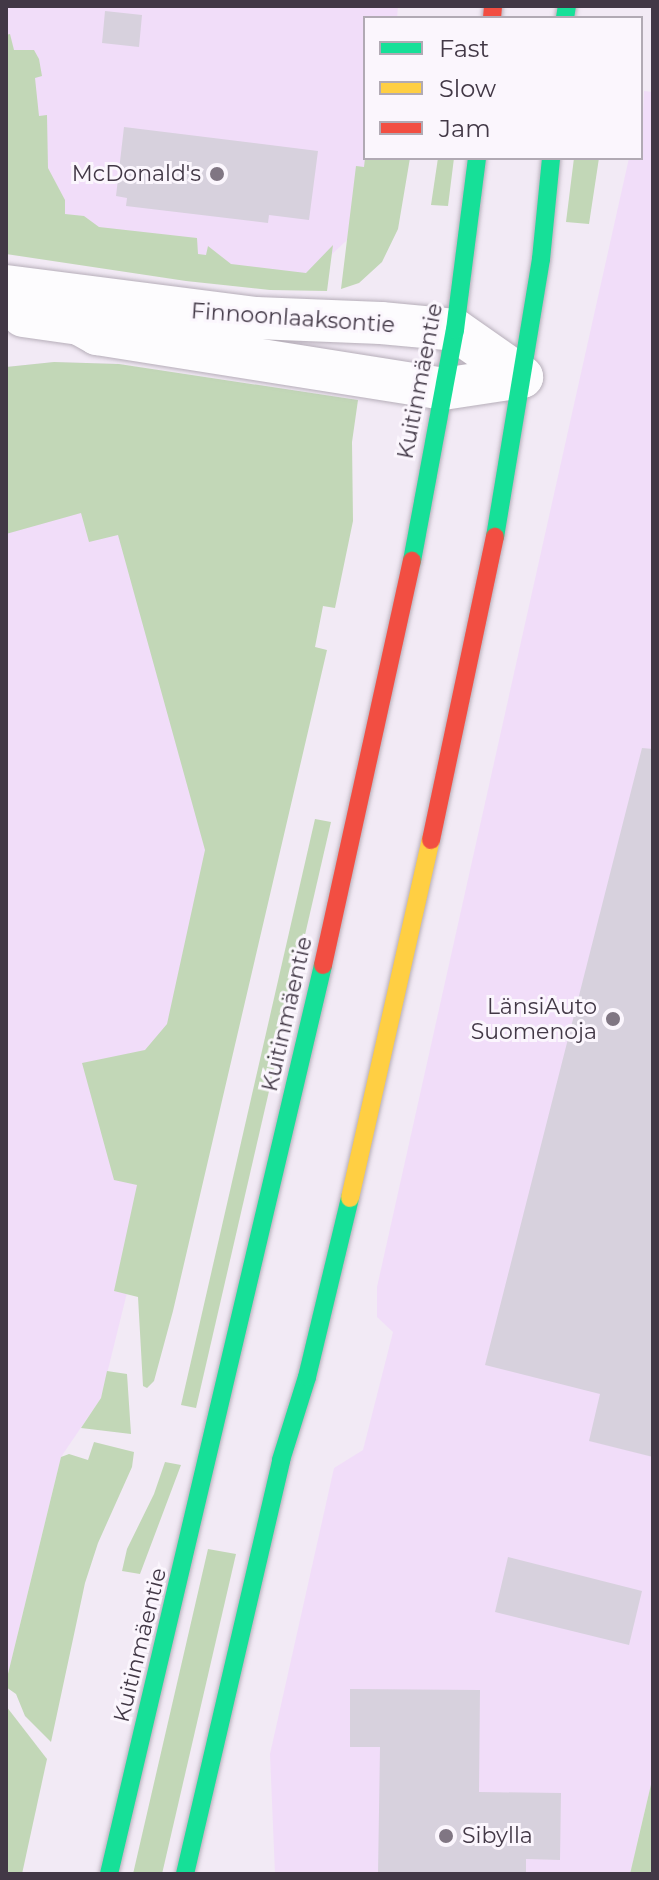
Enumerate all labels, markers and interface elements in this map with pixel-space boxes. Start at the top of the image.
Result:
legend [363,16,643,160]
text: Fast [439,34,489,63]
text: Slow [439,74,496,103]
text: Jam [439,114,491,143]
place label: McDonald's [72,161,201,187]
marker: McDonald's [208,165,226,183]
street label: Finnoonlaaksontie [190,298,396,338]
street label: Kuitinmäentie [392,301,448,461]
street label: Kuitinmäentie [256,934,318,1094]
place label: LänsiAuto Suomenoja [471,993,597,1044]
marker: LänsiAuto Suomenoja [604,1010,622,1028]
street label: Kuitinmäentie [108,1565,172,1725]
place label: Sibylla [462,1823,533,1849]
marker: Sibylla [437,1827,455,1845]

